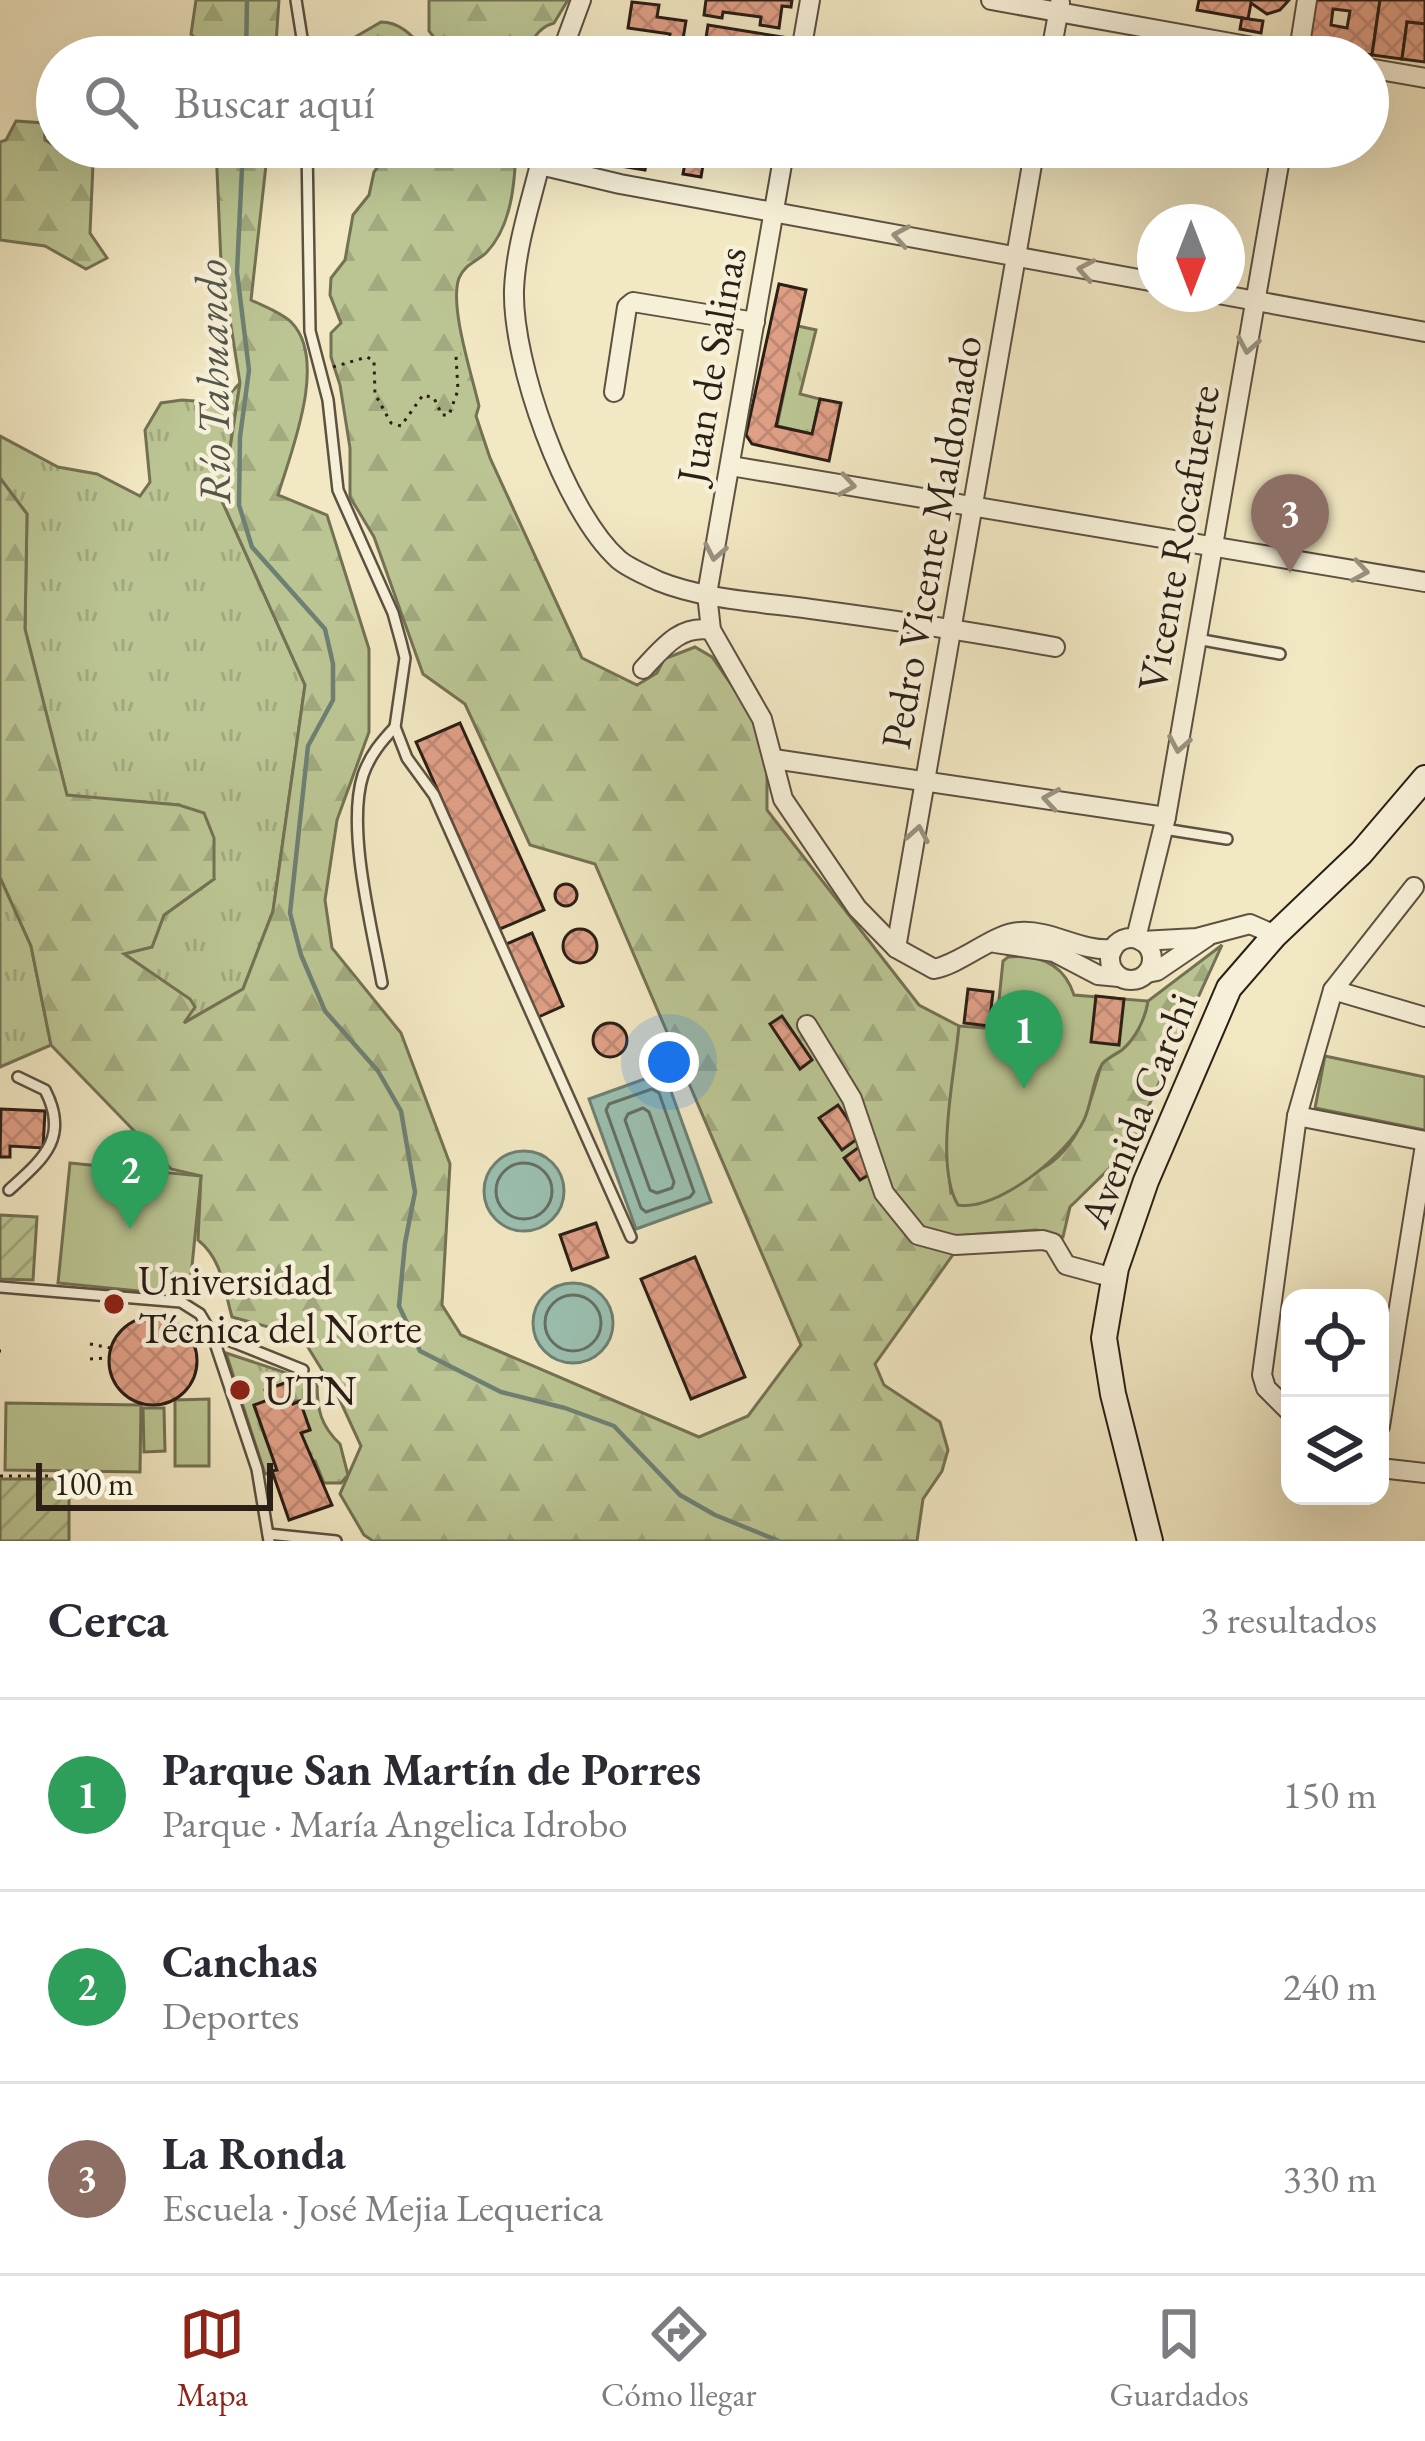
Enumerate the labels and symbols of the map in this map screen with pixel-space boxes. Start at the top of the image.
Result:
north arrow [1137,204,1245,312]
one-way arrow [892,224,912,250]
street label: Juan de Salinas [663,243,759,490]
one-way arrow [1076,258,1096,284]
water label: Río Tahuando [181,259,243,505]
street label: Pedro Vicente Maldonado [868,331,994,753]
one-way arrow [1236,335,1261,355]
street label: Vicente Rocafuerte [1124,381,1232,695]
one-way arrow [836,472,856,497]
pin: 3 [1251,474,1329,573]
one-way arrow [703,542,729,562]
one-way arrow [1350,558,1370,583]
one-way arrow [1167,734,1192,754]
one-way arrow [1041,787,1061,813]
one-way arrow [905,824,930,844]
street label: Avenida Carchi [1066,985,1210,1236]
pin: 1 [985,990,1063,1089]
your location [639,1032,699,1092]
pin: 2 [91,1130,169,1229]
place label: Universidad Técnica del Norte [138,1253,422,1356]
marker: Universidad Técnica del Norte [101,1291,127,1317]
place label: UTN [264,1363,356,1418]
marker: UTN [227,1377,253,1403]
scale bar [36,1457,273,1510]

